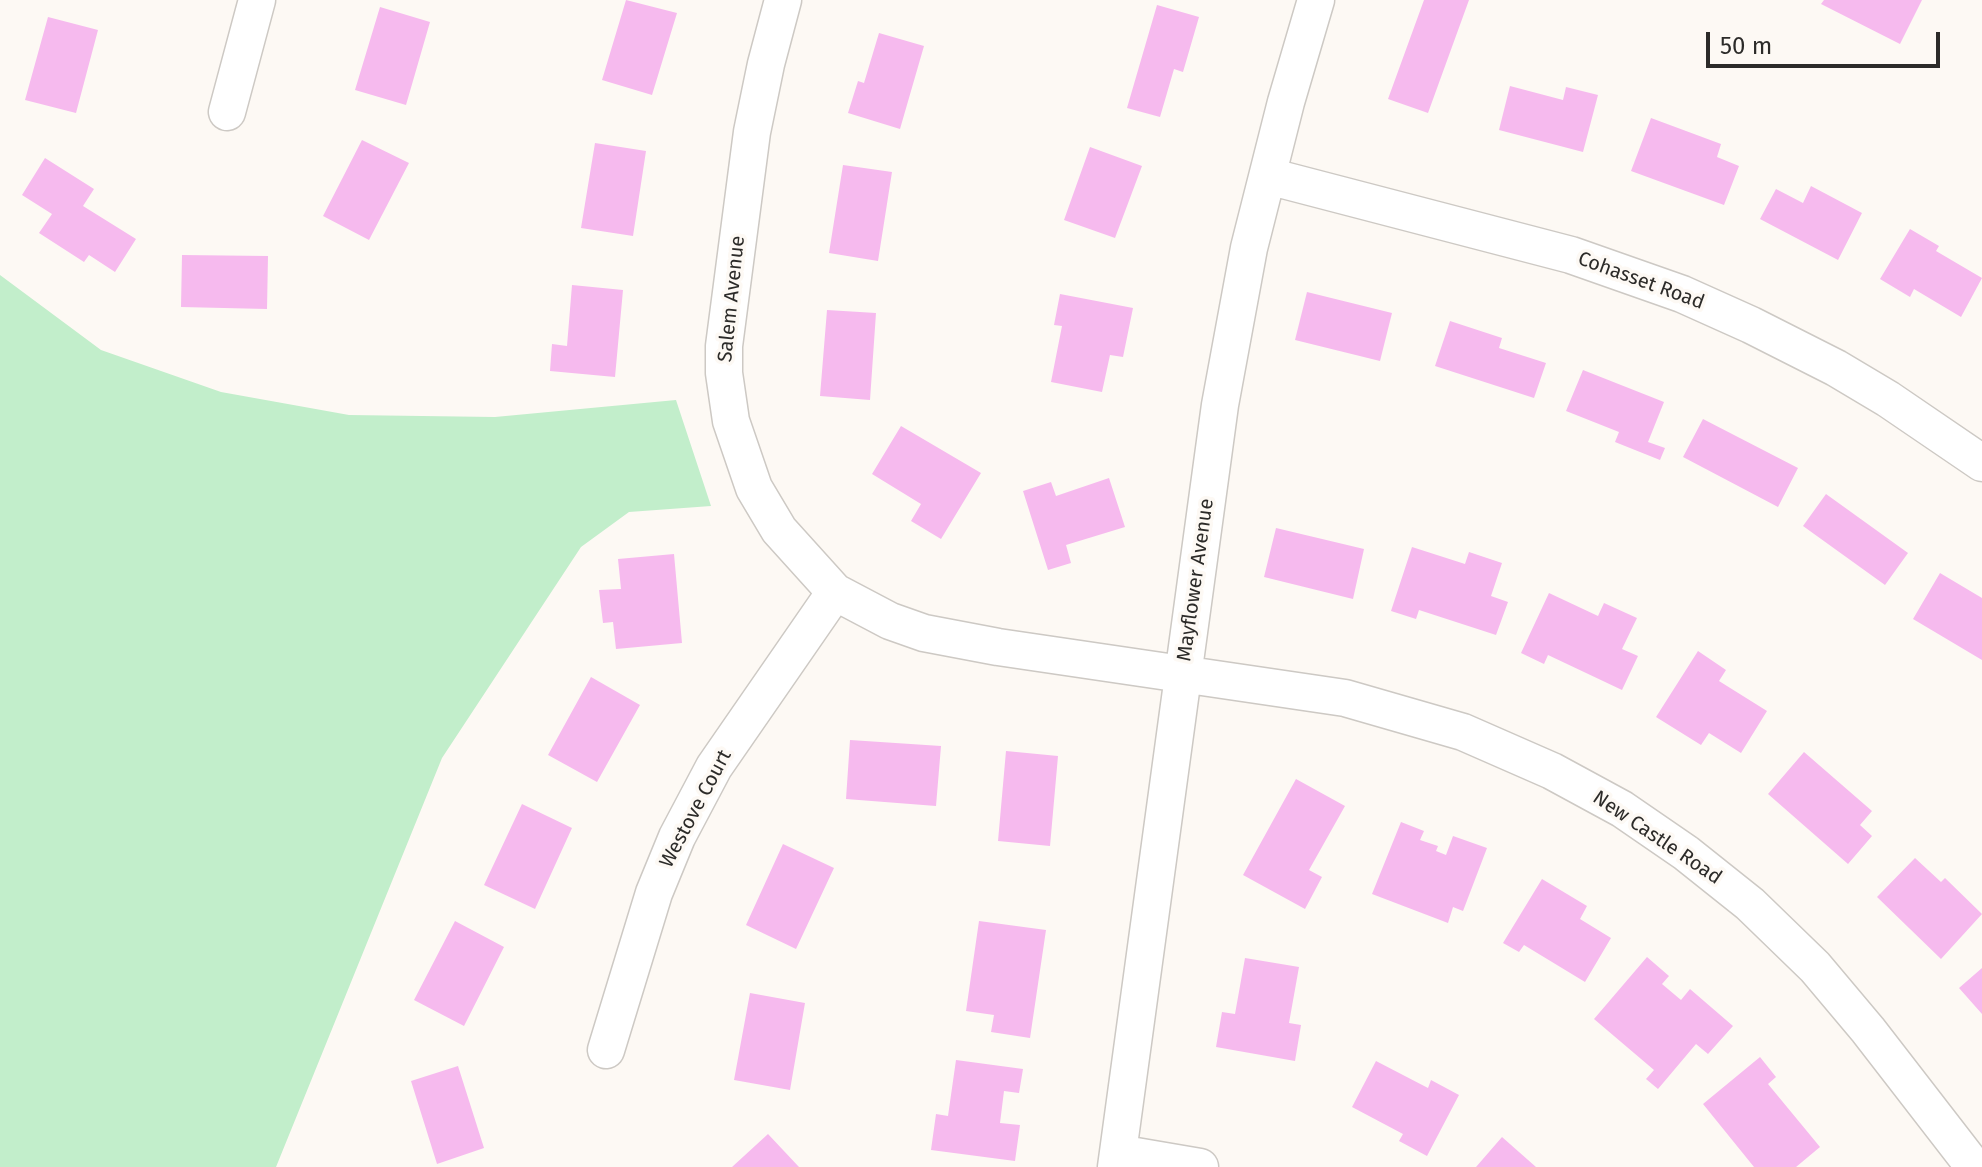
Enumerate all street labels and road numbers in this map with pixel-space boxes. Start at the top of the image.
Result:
street label: Salem Avenue [713,235,751,363]
street label: Cohasset Road [1574,247,1708,315]
street label: Mayflower Avenue [1173,497,1219,663]
street label: Westove Court [655,746,737,872]
street label: New Castle Road [1588,786,1726,890]

